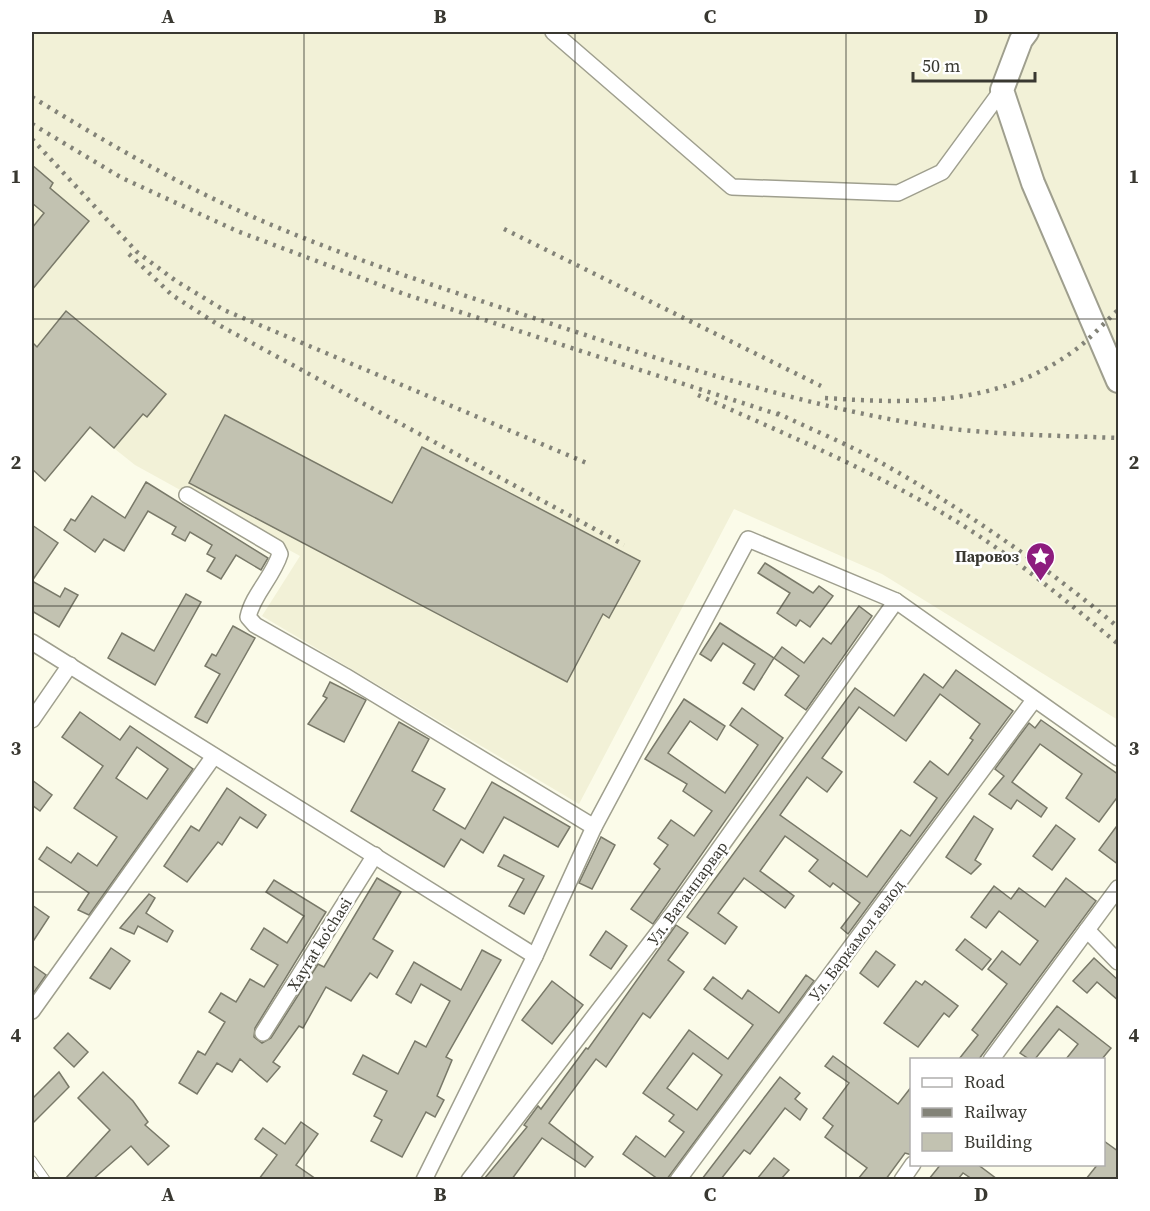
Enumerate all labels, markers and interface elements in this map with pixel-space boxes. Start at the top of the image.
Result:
text: A [161,2,175,30]
text: B [433,2,447,30]
text: C [704,2,716,30]
text: D [974,2,988,30]
scale bar [913,45,1034,83]
text: 50 m [922,53,960,78]
text: 1 [11,162,21,190]
text: 1 [1129,162,1139,190]
text: 2 [11,448,22,476]
text: 2 [1129,448,1140,476]
place icon: Паровоз [1024,540,1056,582]
place label: Паровоз [955,545,1019,567]
text: 3 [11,734,22,762]
text: 3 [1129,734,1140,762]
street label: Ул. Ватанпарвар [642,836,732,950]
street label: Ул. Баркамол авлод [803,875,909,1005]
street label: Xayrat koʻchasi [282,893,357,995]
text: 4 [11,1021,22,1049]
text: 4 [1129,1021,1140,1049]
legend [910,1058,1105,1166]
text: Road [964,1069,1005,1094]
text: Railway [964,1099,1028,1124]
text: Building [964,1129,1032,1154]
text: A [161,1180,175,1208]
text: B [433,1180,447,1208]
text: C [704,1180,716,1208]
text: D [974,1180,988,1208]

